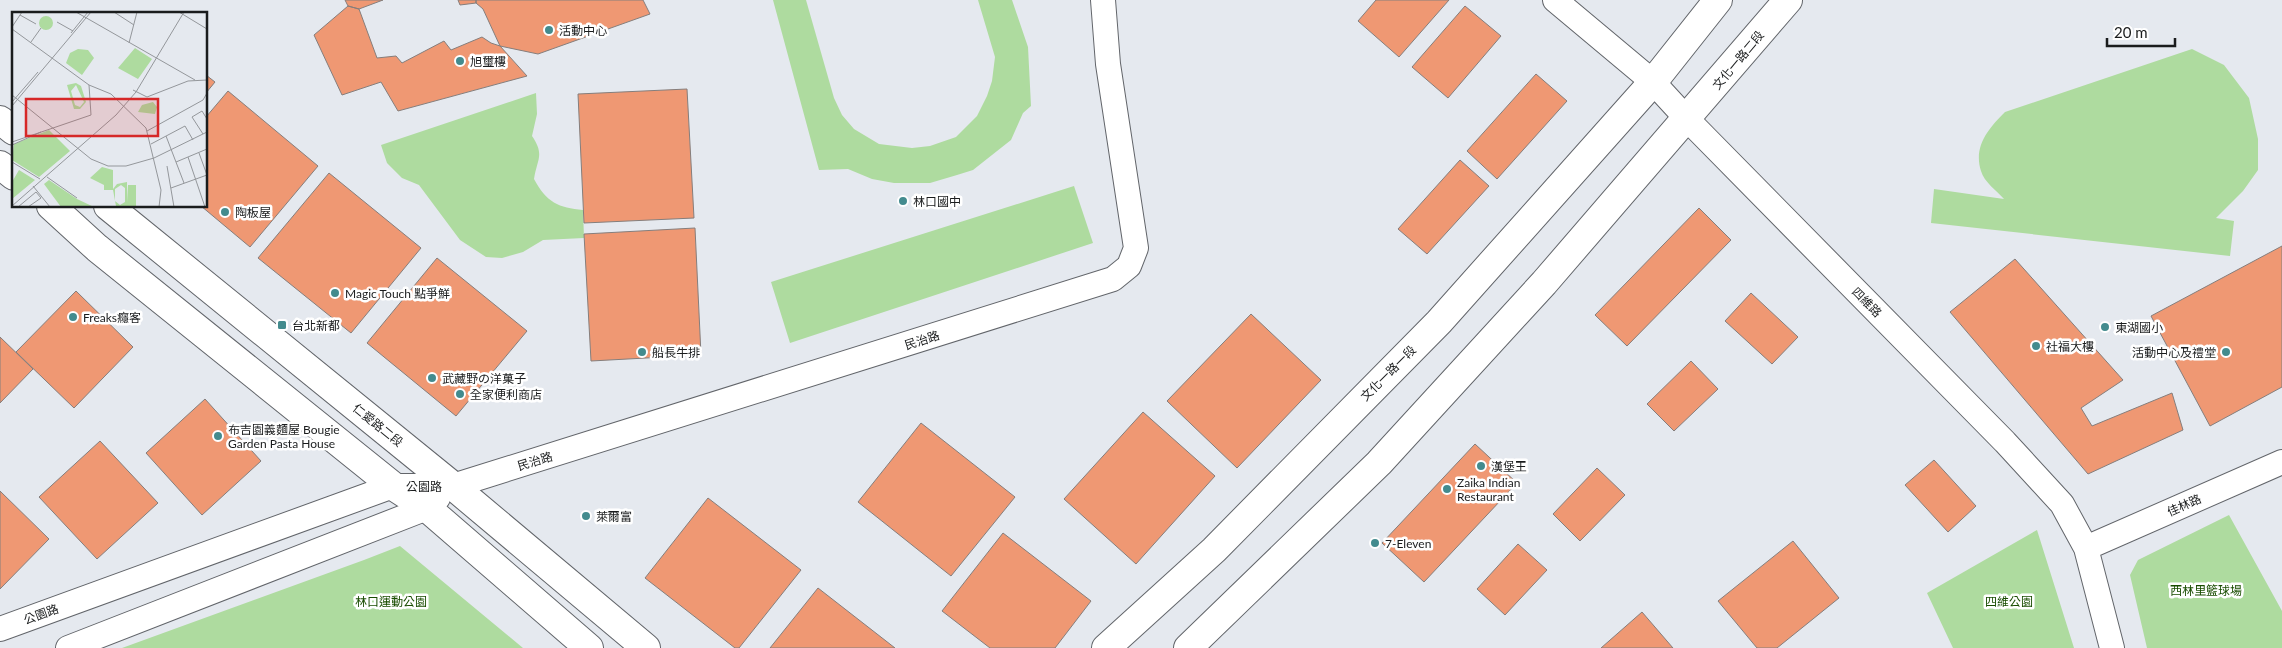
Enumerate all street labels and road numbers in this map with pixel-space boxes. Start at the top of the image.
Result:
street label: 文化一路二段 [1709,28,1767,92]
street label: 四維路 [1849,284,1885,320]
street label: 民治路 [903,327,941,353]
street label: 文化一路一段 [1357,342,1419,404]
street label: 仁愛路二段 [350,400,406,450]
street label: 民治路 [516,449,554,473]
street label: 公園路 [406,479,442,494]
street label: 佳林路 [2164,491,2204,519]
street label: 公園路 [22,601,60,627]

